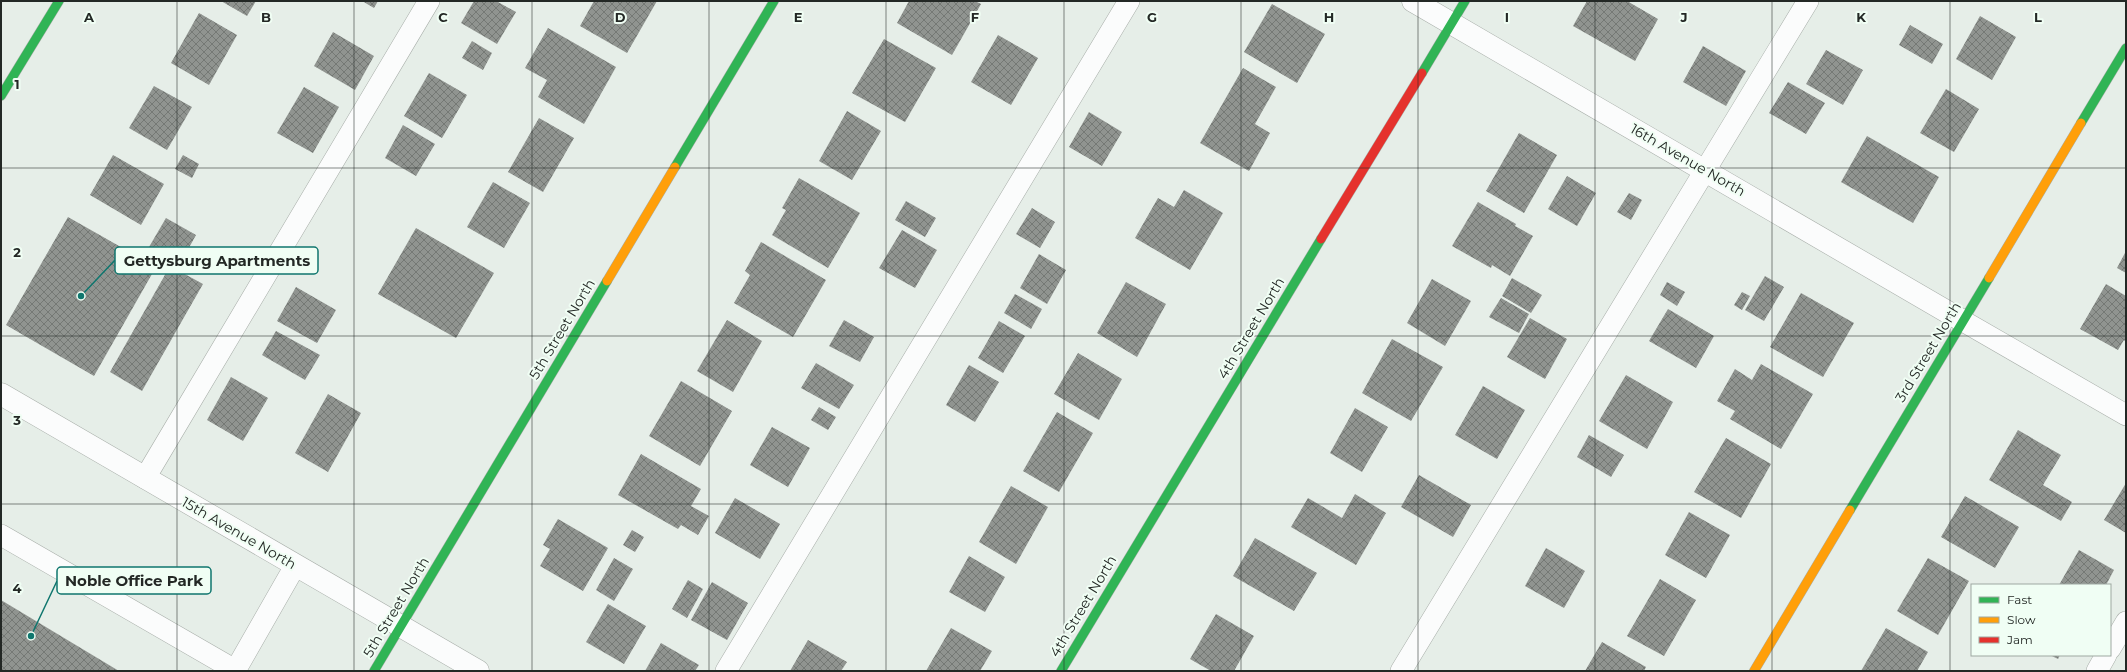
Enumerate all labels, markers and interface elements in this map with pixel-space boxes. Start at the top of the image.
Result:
text: A [83,9,95,25]
text: B [261,9,271,25]
text: C [438,9,448,25]
text: D [615,9,626,25]
text: E [794,9,803,25]
text: F [971,9,979,25]
text: G [1147,9,1157,25]
text: H [1324,9,1334,25]
text: I [1505,9,1509,25]
text: J [1679,9,1688,25]
text: K [1856,9,1866,25]
text: L [2034,9,2042,25]
text: 1 [14,76,20,92]
street label: 16th Avenue North [1627,120,1749,200]
text: 2 [13,244,21,260]
callout: Gettysburg Apartments [115,247,318,274]
text: Gettysburg Apartments [124,251,310,270]
street label: 4th Street North [1214,274,1288,382]
street label: 5th Street North [525,276,599,382]
street label: 3rd Street North [1891,299,1965,405]
text: 3 [12,412,21,428]
street label: 15th Avenue North [178,493,300,573]
street label: 4th Street North [1046,552,1120,660]
street label: 5th Street North [359,554,433,660]
callout: Noble Office Park [57,567,211,594]
text: Noble Office Park [65,571,203,590]
text: 4 [13,580,22,596]
legend [1971,584,2111,656]
text: Fast [2007,592,2032,607]
text: Slow [2007,612,2036,627]
text: Jam [2006,632,2033,647]

